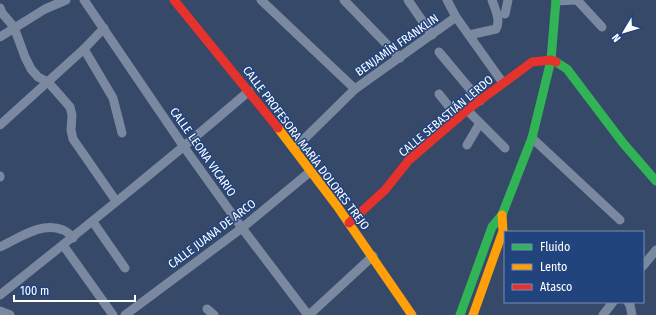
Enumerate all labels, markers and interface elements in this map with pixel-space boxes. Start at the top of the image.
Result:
street label: BENJAMÍN FRANKLIN [352,10,441,79]
north arrow [604,12,644,52]
text: N [609,31,624,44]
street label: CALLE PROFESORA MARÍA DOLORES TREJO [240,63,373,233]
street label: CALLE SEBASTIÁN LERDO [395,72,496,160]
street label: CALLE LEONA VICARIO [167,105,239,199]
street label: CALLE JUANA DE ARCO [165,197,259,271]
legend [504,231,644,303]
text: Fluido [540,240,570,254]
text: Lento [540,260,567,274]
scale bar [14,277,135,303]
text: Atasco [540,280,572,294]
text: 100 m [20,284,49,298]

